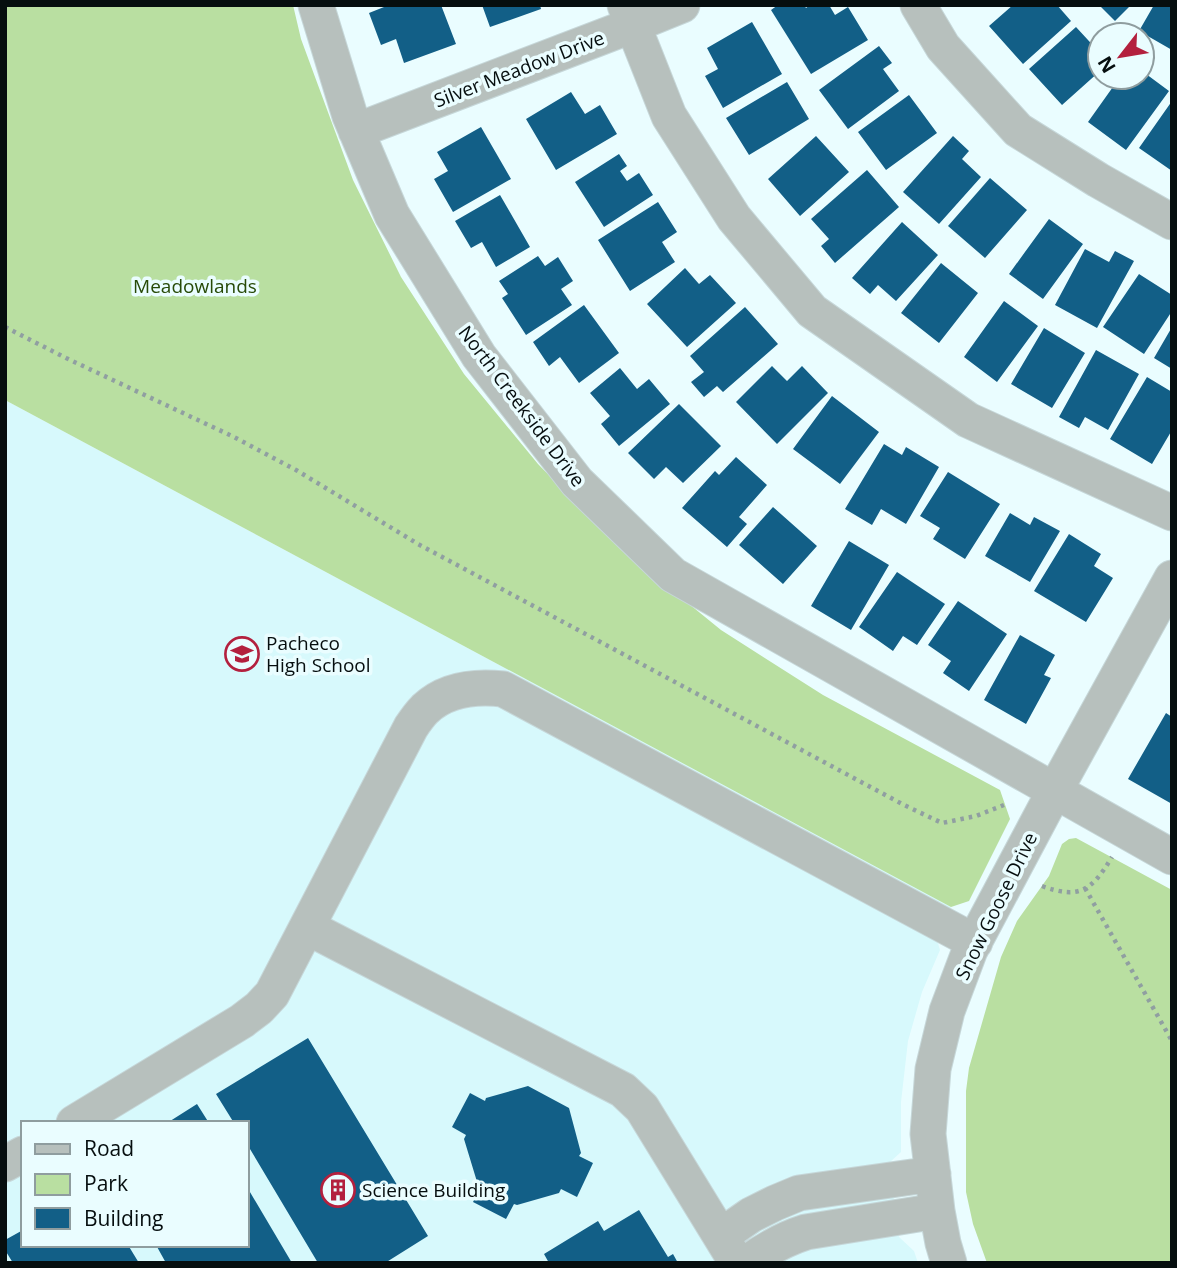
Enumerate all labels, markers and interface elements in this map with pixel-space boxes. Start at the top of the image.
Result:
north arrow [1086,21,1156,91]
street label: Silver Meadow Drive [430,25,608,113]
text: N [1091,51,1122,78]
park label: Meadowlands [133,273,257,299]
street label: North Creekside Drive [453,320,591,492]
place label: Pacheco High School [266,630,371,678]
school or university icon: Pacheco High School [223,635,261,673]
street label: Snow Goose Drive [949,828,1043,984]
legend [21,1121,248,1247]
text: Road [84,1134,134,1162]
text: Park [84,1169,128,1197]
building icon: Science Building [319,1171,357,1209]
place label: Science Building [362,1177,505,1203]
text: Building [84,1204,163,1232]

